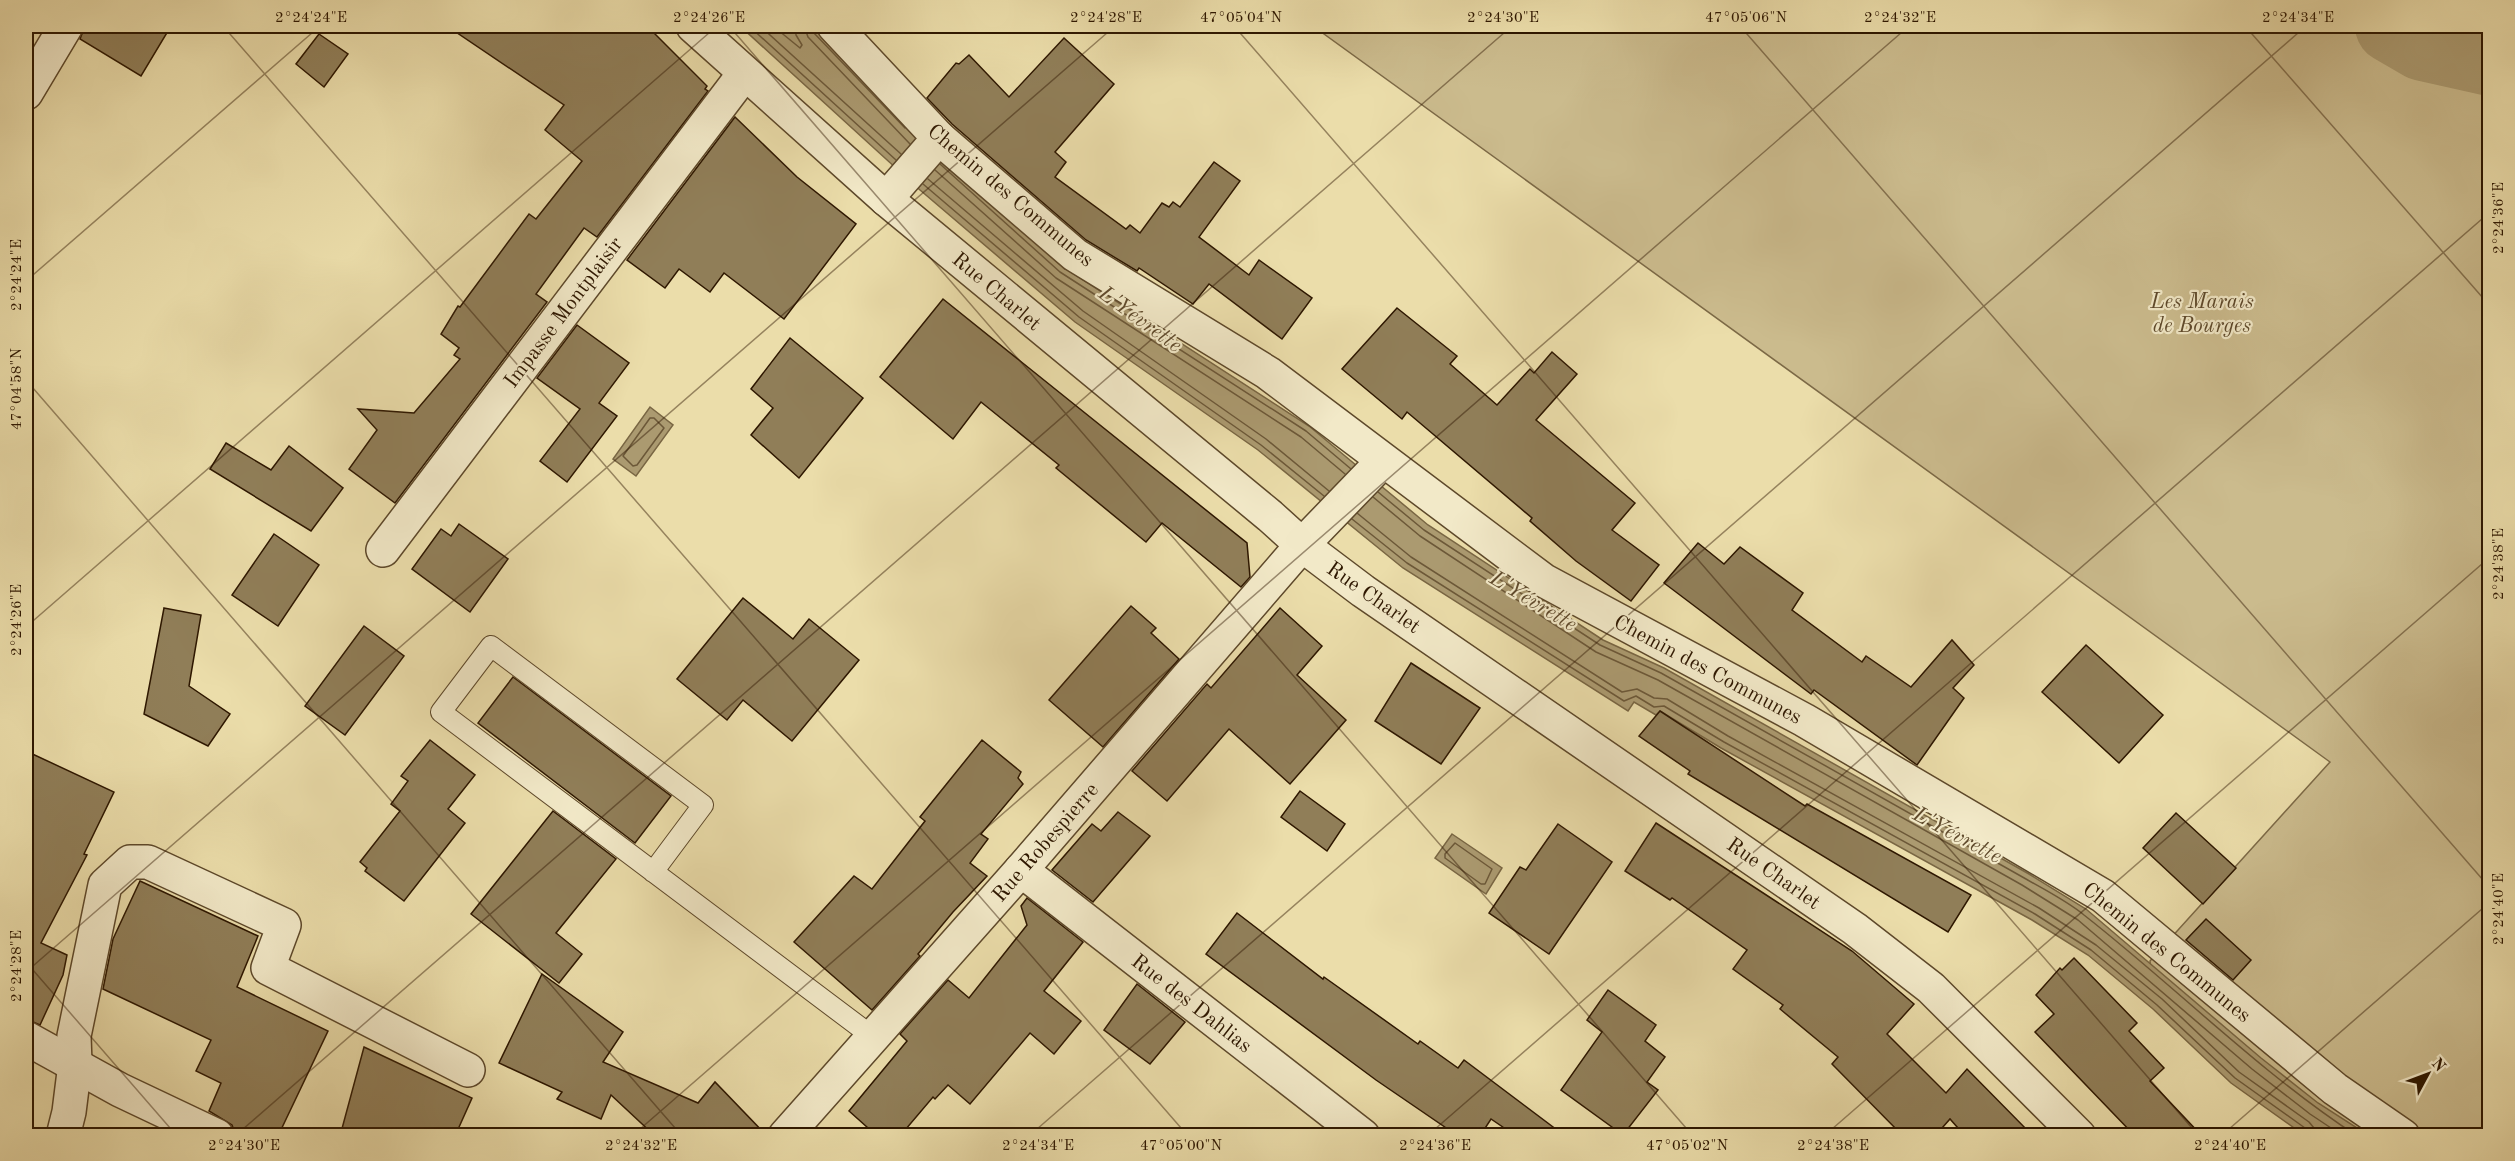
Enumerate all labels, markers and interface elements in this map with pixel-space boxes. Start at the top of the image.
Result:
text: 2°24'24"E [275,11,347,26]
text: 2°24'26"E [673,11,745,26]
text: 2°24'28"E [1070,11,1142,26]
text: 47°05'04"N [1200,11,1282,26]
text: 2°24'30"E [1467,11,1539,26]
text: 47°05'06"N [1705,11,1787,26]
text: 2°24'32"E [1864,11,1936,26]
text: 2°24'34"E [2262,11,2334,26]
street label: Chemin des Communes [923,121,1097,272]
text: 2°24'36"E [2492,182,2507,254]
street label: Impasse Montplaisir [501,233,628,392]
text: 2°24'24"E [10,239,25,311]
street label: Rue Charlet [948,249,1045,335]
water label: L'Yévrette [1093,282,1186,357]
park label: Les Marais de Bourges [2149,292,2254,337]
text: 47°04'58"N [10,348,25,430]
text: 2°24'38"E [2492,528,2507,600]
street label: Rue Charlet [1322,558,1424,638]
water label: L'Yévrette [1485,567,1580,636]
text: 2°24'26"E [10,584,25,656]
street label: Chemin des Communes [1610,612,1805,729]
street label: Rue Robespierre [989,780,1103,906]
water label: L'Yévrette [1908,803,2005,868]
street label: Rue Charlet [1722,834,1824,914]
text: 2°24'40"E [2492,873,2507,945]
street label: Chemin des Communes [2078,879,2254,1027]
text: 2°24'28"E [10,930,25,1002]
street label: Rue des Dahlias [1127,951,1255,1058]
north arrow [2398,1044,2458,1104]
text: N [2428,1056,2448,1076]
text: 2°24'30"E [208,1139,280,1154]
text: 2°24'32"E [605,1139,677,1154]
text: 2°24'34"E [1002,1139,1074,1154]
text: 47°05'00"N [1140,1139,1222,1154]
text: 2°24'36"E [1399,1139,1471,1154]
text: 47°05'02"N [1646,1139,1728,1154]
text: 2°24'38"E [1797,1139,1869,1154]
text: 2°24'40"E [2194,1139,2266,1154]

